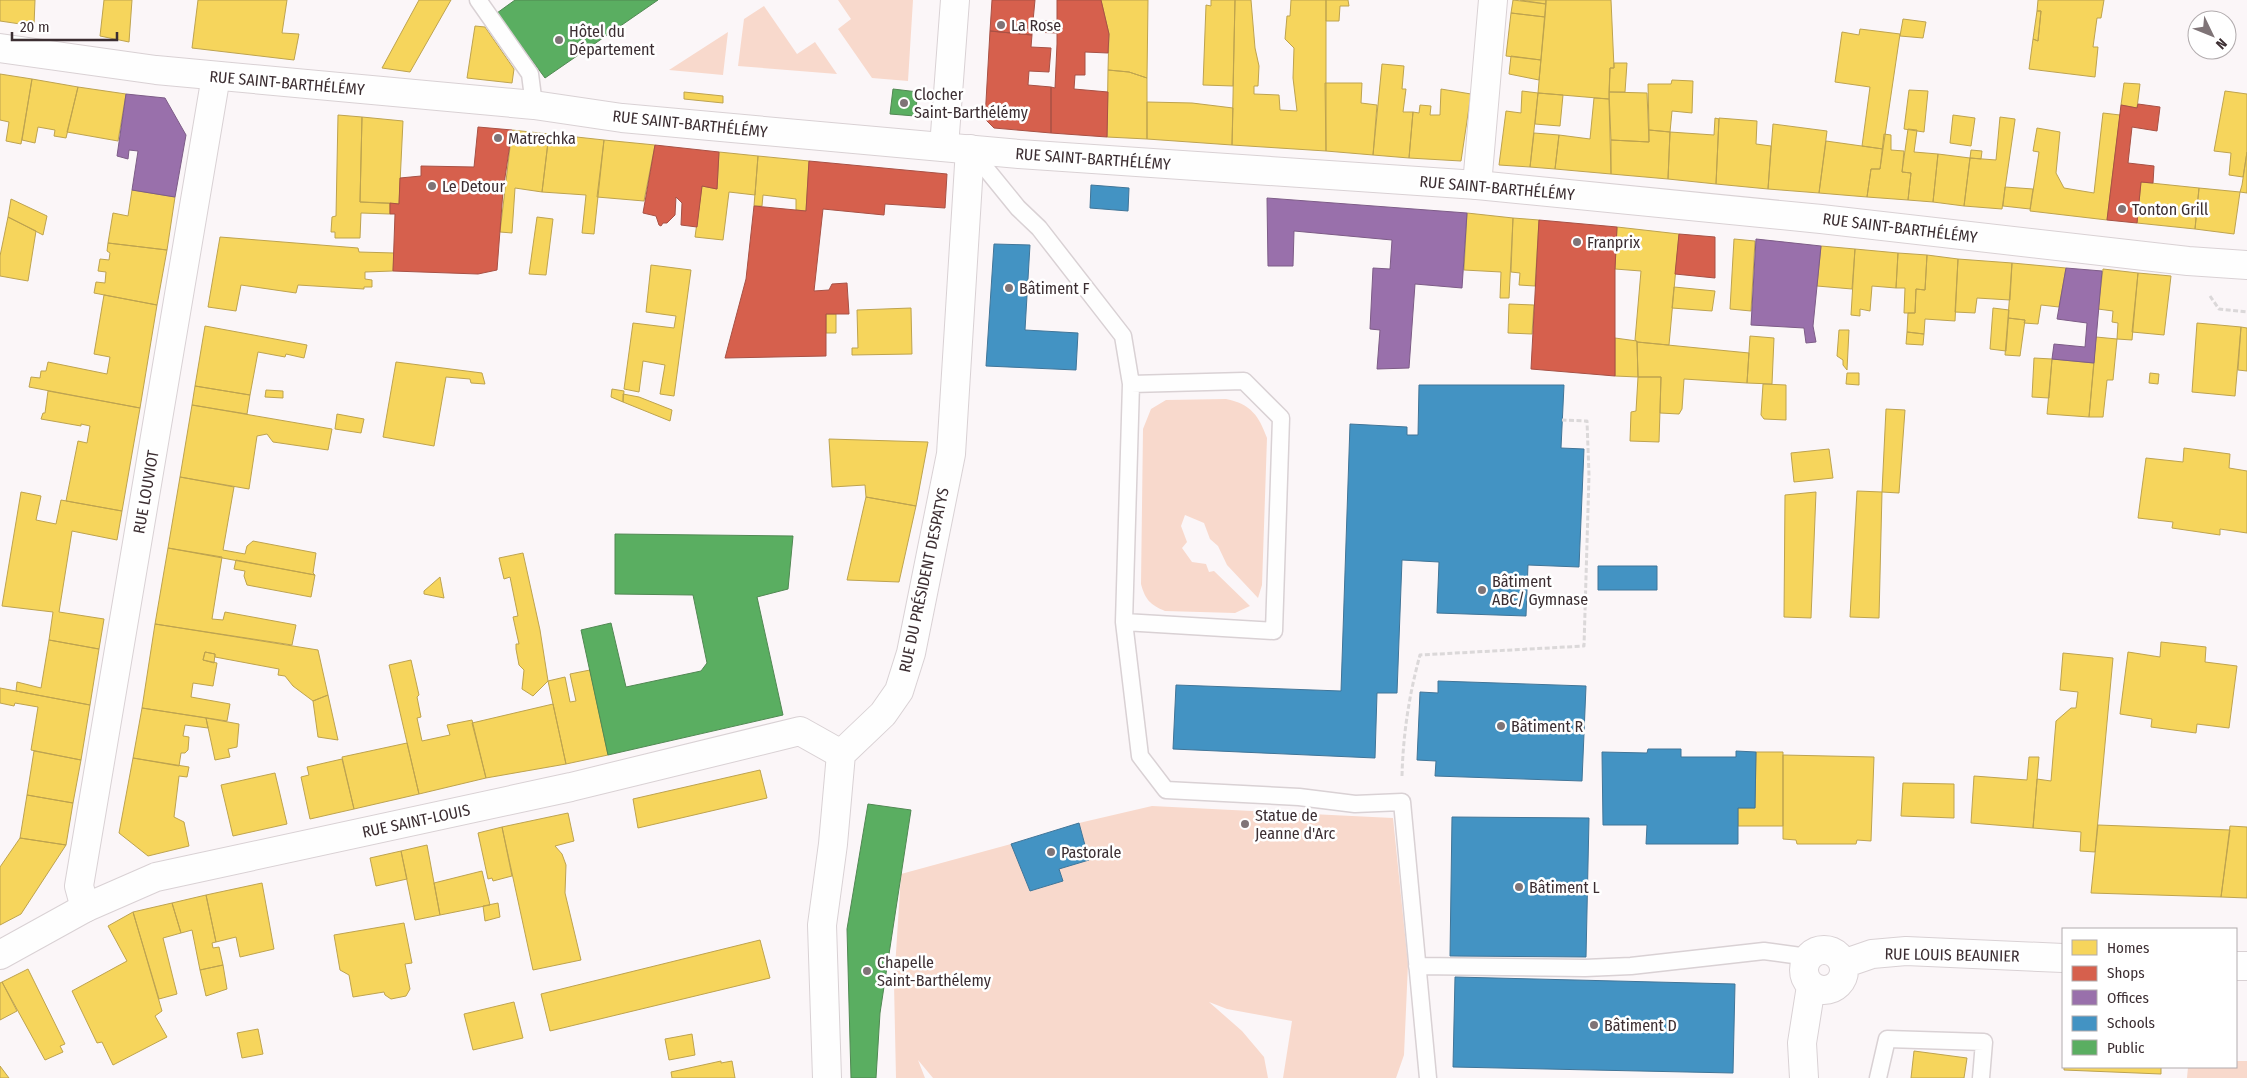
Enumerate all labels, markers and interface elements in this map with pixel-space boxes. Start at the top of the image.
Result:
scale bar [12,10,118,42]
north arrow [2187,10,2237,60]
place label: La Rose [1011,16,1061,35]
text: 20 m [20,18,50,36]
marker: La Rose [995,19,1007,31]
place label: Hôtel du Département [569,22,656,59]
marker: Hôtel du Département [553,34,565,46]
text: N [2212,35,2230,52]
street label: RUE SAINT-BARTHÉLÉMY [209,67,365,99]
place label: Clocher Saint-Barthélémy [914,85,1029,122]
marker: Clocher Saint-Barthélémy [898,97,910,109]
street label: RUE SAINT-BARTHÉLÉMY [612,106,768,142]
place label: Matrechka [508,129,576,148]
marker: Matrechka [492,132,504,144]
street label: RUE SAINT-BARTHÉLÉMY [1015,144,1171,174]
street label: RUE SAINT-BARTHÉLÉMY [1419,172,1575,204]
place label: Le Detour [442,177,505,196]
marker: Le Detour [426,180,438,192]
place label: Tonton Grill [2132,200,2208,219]
marker: Tonton Grill [2116,203,2128,215]
street label: RUE SAINT-BARTHÉLÉMY [1822,209,1978,247]
place label: Franprix [1587,233,1640,252]
marker: Franprix [1571,236,1583,248]
place label: Bâtiment F [1019,279,1090,298]
marker: Bâtiment F [1003,282,1015,294]
street label: RUE LOUVIOT [129,448,163,535]
street label: RUE DU PRÉSIDENT DESPATYS [895,486,953,674]
place label: Bâtiment ABC/ Gymnase [1492,572,1588,609]
marker: Bâtiment ABC/ Gymnase [1476,584,1488,596]
place label: Bâtiment R [1511,717,1583,736]
marker: Bâtiment R [1495,720,1507,732]
street label: RUE SAINT-LOUIS [360,800,472,842]
place label: Statue de Jeanne d'Arc [1255,806,1335,843]
marker: Statue de Jeanne d'Arc [1239,818,1251,830]
place label: Pastorale [1061,843,1121,862]
marker: Pastorale [1045,846,1057,858]
place label: Bâtiment L [1529,878,1600,897]
marker: Bâtiment L [1513,881,1525,893]
legend [2062,928,2237,1068]
text: Homes [2107,939,2149,957]
street label: RUE LOUIS BEAUNIER [1884,944,2020,966]
place label: Chapelle Saint-Barthélemy [877,953,992,990]
text: Shops [2107,964,2145,982]
marker: Chapelle Saint-Barthélemy [861,965,873,977]
text: Offices [2107,989,2149,1007]
text: Schools [2107,1014,2155,1032]
place label: Bâtiment D [1604,1016,1677,1035]
marker: Bâtiment D [1588,1019,1600,1031]
text: Public [2107,1039,2145,1057]

